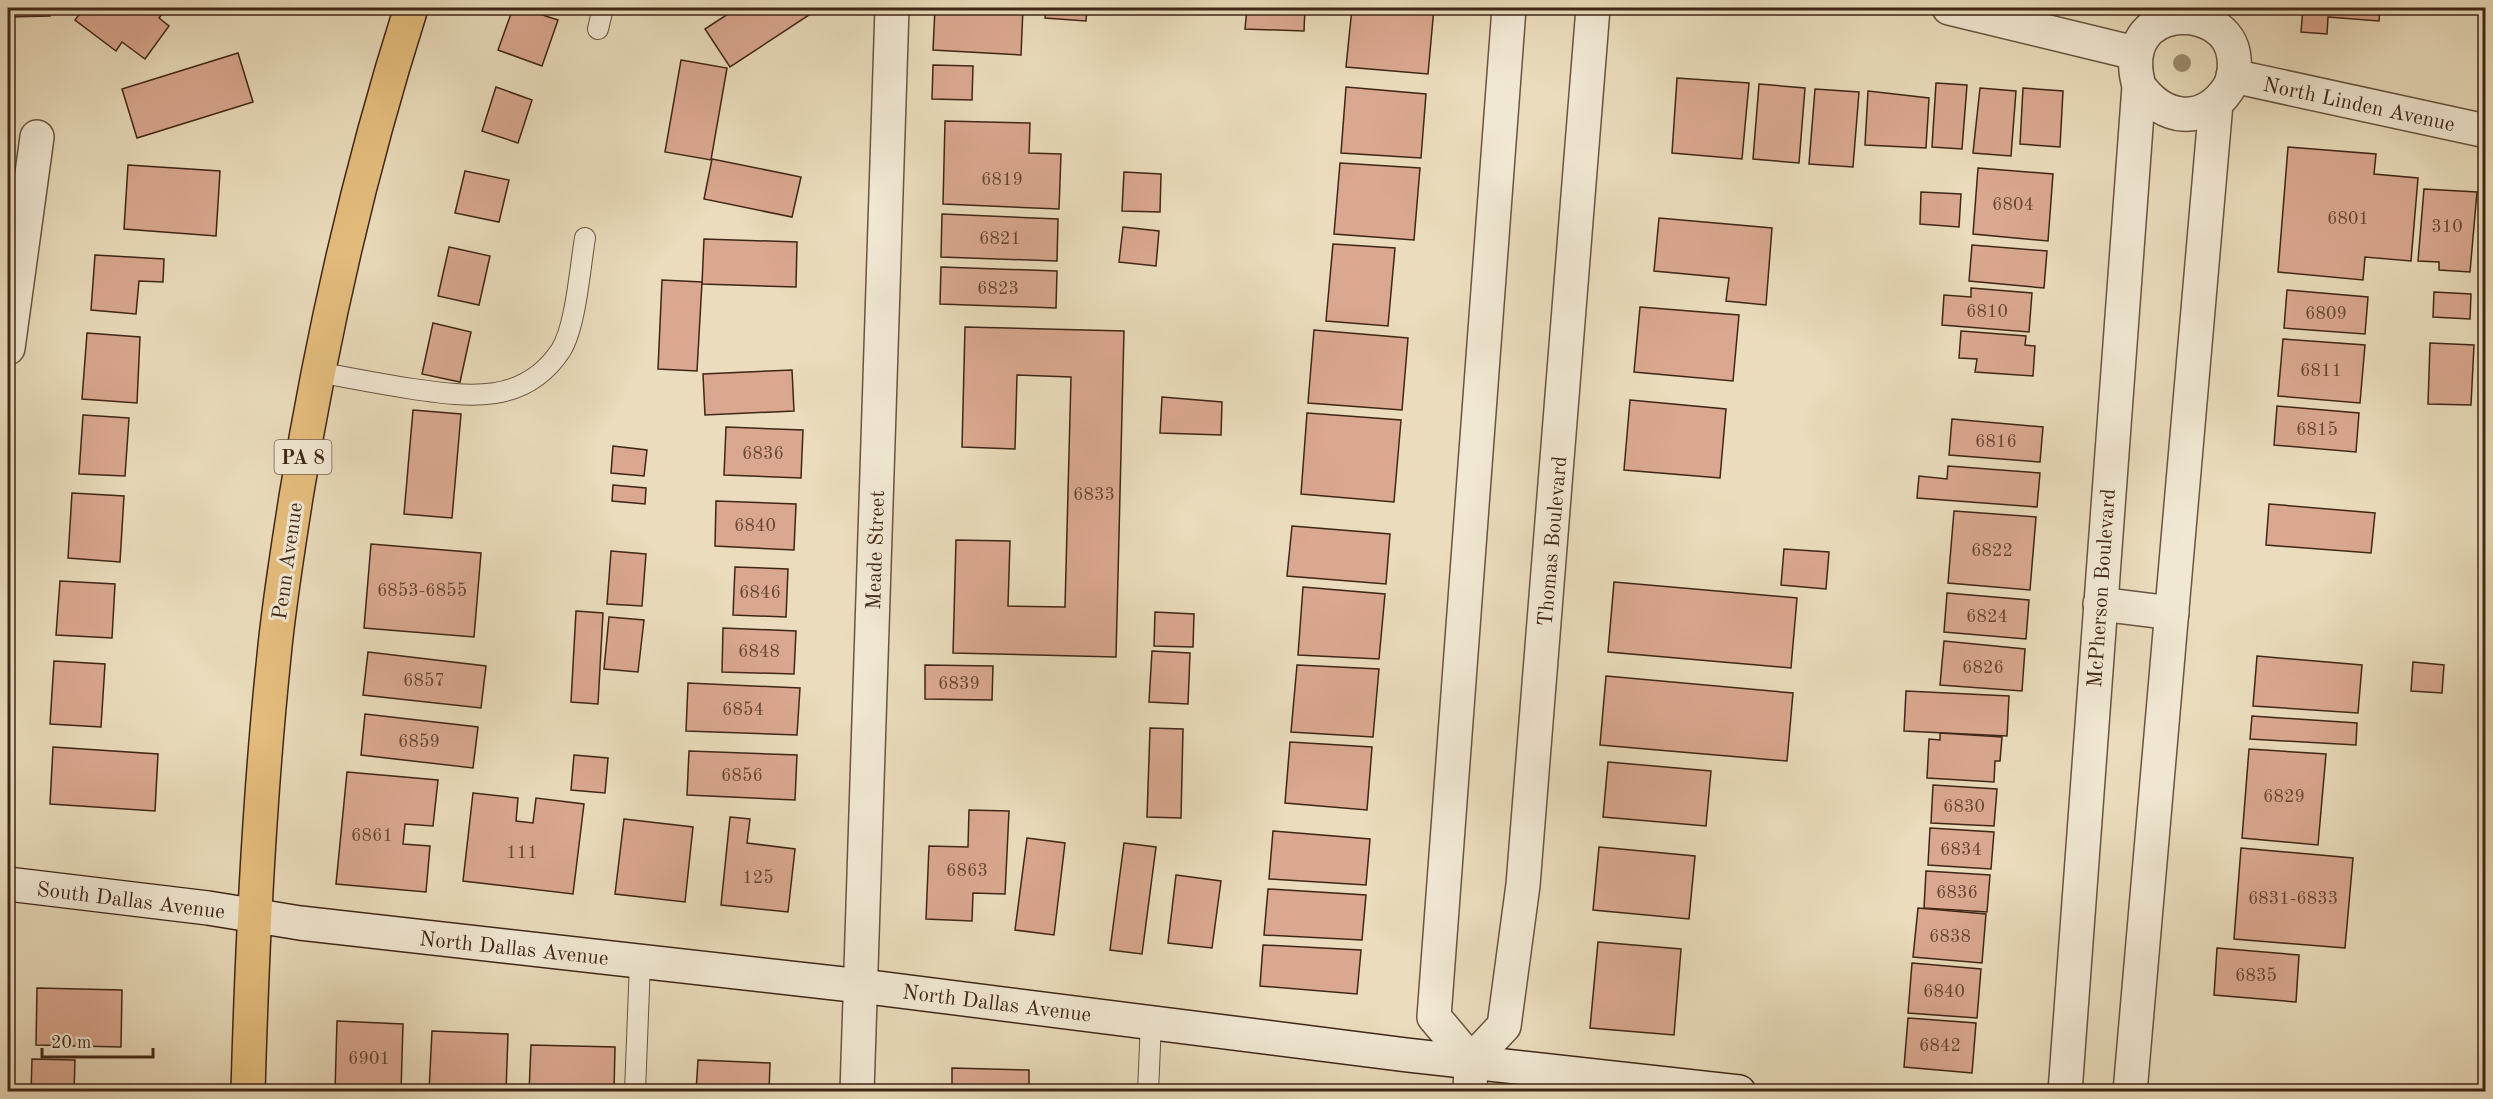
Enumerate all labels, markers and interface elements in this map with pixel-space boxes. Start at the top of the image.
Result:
street label: North Linden Avenue [2261,75,2456,136]
house number: 6819 [981,171,1023,189]
house number: 6804 [1992,196,2034,214]
house number: 6801 [2327,210,2369,228]
house number: 310 [2431,218,2463,236]
house number: 6821 [979,230,1021,248]
house number: 6823 [977,280,1019,298]
house number: 6810 [1966,303,2008,321]
house number: 6809 [2305,305,2347,323]
house number: 6811 [2300,362,2342,380]
house number: 6815 [2296,421,2338,439]
house number: 6816 [1975,433,2017,451]
road number: PA 8 [274,440,332,474]
house number: 6836 [742,445,784,463]
street label: Thomas Boulevard [1536,455,1571,627]
house number: 6833 [1073,486,1115,504]
street label: McPherson Boulevard [2085,488,2120,688]
street label: Meade Street [864,490,889,610]
street label: Penn Avenue [270,501,307,621]
house number: 6840 [734,517,776,535]
house number: 6822 [1971,542,2013,560]
house number: 6853-6855 [377,582,467,600]
house number: 6846 [739,584,781,602]
house number: 6824 [1966,608,2008,626]
house number: 6848 [738,643,780,661]
house number: 6826 [1962,659,2004,677]
house number: 6857 [403,672,445,690]
house number: 6839 [938,675,980,693]
house number: 6854 [722,701,764,719]
house number: 6859 [398,733,440,751]
house number: 6856 [721,767,763,785]
house number: 6829 [2263,788,2305,806]
house number: 6830 [1943,798,1985,816]
house number: 6861 [351,827,393,845]
house number: 6834 [1940,841,1982,859]
house number: 111 [506,844,538,862]
house number: 6863 [946,862,988,880]
house number: 125 [742,869,774,887]
street label: South Dallas Avenue [36,880,226,923]
house number: 6836 [1936,884,1978,902]
house number: 6831-6833 [2248,890,2338,908]
house number: 6838 [1929,928,1971,946]
street label: North Dallas Avenue [418,929,609,970]
house number: 6835 [2235,967,2277,985]
street label: North Dallas Avenue [901,982,1092,1026]
house number: 6840 [1923,983,1965,1001]
scale bar [42,1021,153,1059]
text: 20 m [51,1034,91,1052]
house number: 6842 [1919,1037,1961,1055]
house number: 6901 [348,1050,390,1068]

